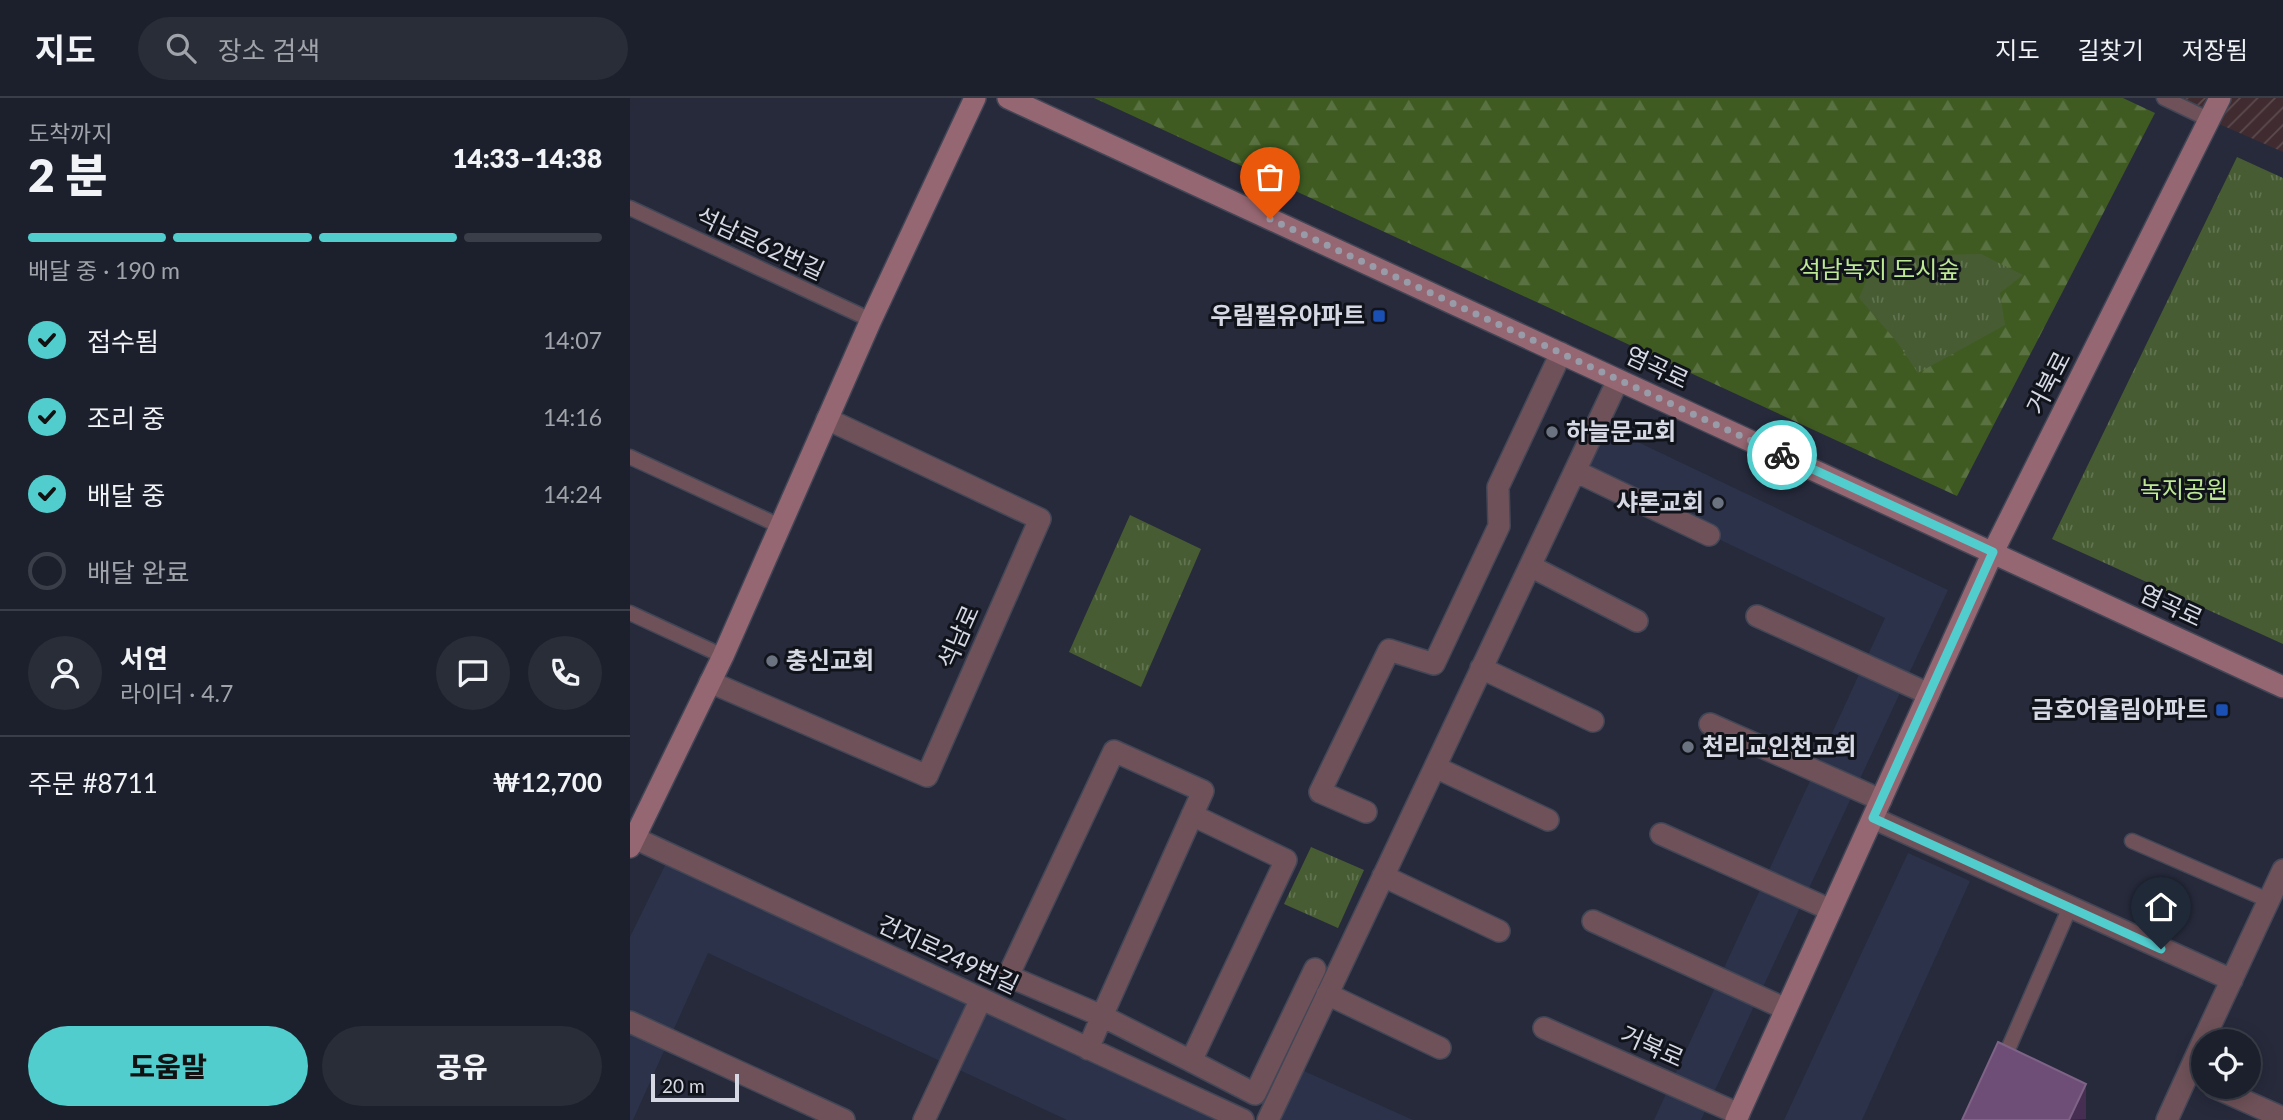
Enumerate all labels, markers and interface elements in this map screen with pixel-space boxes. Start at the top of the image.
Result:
search box [138,17,628,80]
text: 지도 [35,29,96,69]
icon: search [162,29,200,67]
text: 장소 검색 [218,34,320,66]
text: 지도 [1995,35,2040,64]
text: 길찾기 [2078,35,2144,64]
text: 저장됨 [2182,35,2248,64]
text: 도착까지 [28,119,113,147]
text: 14:33–14:38 [452,142,602,174]
text: 2 분 [28,147,108,202]
pin [1240,147,1300,219]
icon: bag [1251,158,1289,196]
street label: 석남로62번길 [692,200,829,285]
park label: 석남녹지 도시숲 [1799,254,1959,283]
text: 배달 중 · 190 m [28,256,180,284]
place label: 우림필유아파트 [1210,300,1365,329]
marker: 우림필유아파트 [1371,308,1387,324]
icon: check [28,321,66,359]
text: 접수됨 [87,325,159,357]
text: 14:07 [543,326,602,354]
street label: 염곡로 [1621,339,1694,394]
street label: 거북로 [2020,346,2076,418]
icon: check [28,398,66,436]
text: 조리 중 [87,402,165,434]
text: 14:16 [543,403,602,431]
place label: 하늘문교회 [1566,416,1676,445]
courier [1747,420,1817,490]
marker: 하늘문교회 [1544,424,1560,440]
icon: bike [1763,436,1801,474]
park label: 녹지공원 [2140,474,2228,503]
icon: check [28,475,66,513]
text: 배달 중 [87,479,165,511]
text: 14:24 [543,480,602,508]
place label: 샤론교회 [1616,487,1704,516]
marker: 샤론교회 [1710,495,1726,511]
text: 배달 완료 [87,556,189,588]
street label: 염곡로 [2135,577,2208,632]
street label: 석남로 [931,600,984,673]
button: person [28,636,102,710]
button: chat [436,636,510,710]
button: phone [528,636,602,710]
text: 서연 [120,642,168,674]
place label: 충신교회 [786,645,874,674]
marker: 충신교회 [764,653,780,669]
text: 라이더 · 4.7 [120,679,233,707]
place label: 금호어울림아파트 [2031,694,2208,723]
marker: 금호어울림아파트 [2214,702,2230,718]
place label: 천리교인천교회 [1702,731,1857,760]
marker: 천리교인천교회 [1680,739,1696,755]
text: ₩12,700 [492,766,602,798]
text: 주문 #8711 [28,767,158,799]
pin [2131,877,2191,949]
icon: home [2142,888,2180,926]
street label: 건지로249번길 [874,908,1024,999]
street label: 거북로 [1616,1019,1689,1072]
button: 도움말 [28,1026,308,1106]
button: 공유 [322,1026,602,1106]
map controls [2191,1029,2261,1099]
button: locate [2191,1029,2261,1099]
scale bar [651,1071,738,1103]
text: 20 m [662,1074,705,1097]

